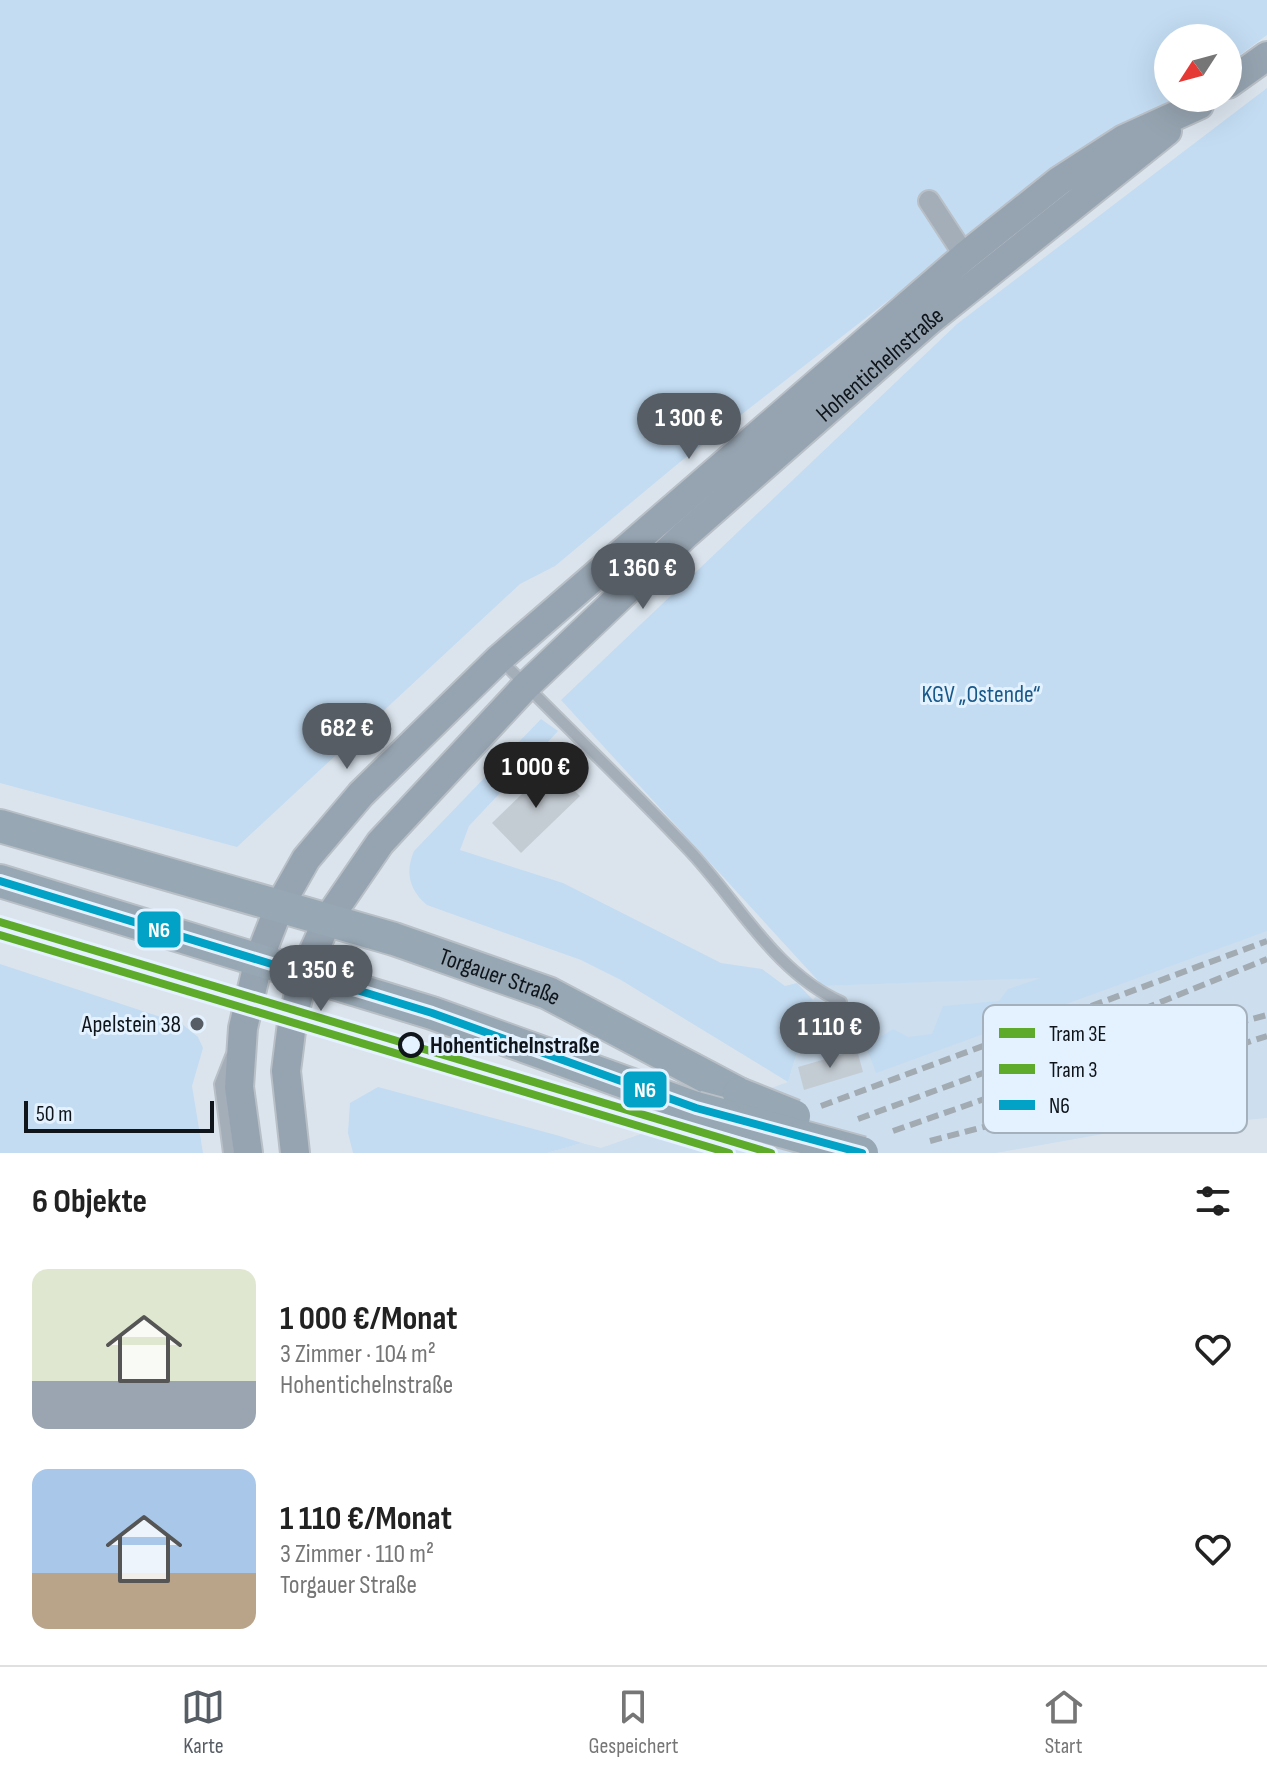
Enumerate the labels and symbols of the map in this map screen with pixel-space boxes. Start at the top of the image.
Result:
north arrow [1154,24,1242,112]
street label: Hohentichelnstraße [810,301,949,428]
pin: 1 300 € [615,393,763,461]
pin: 1 360 € [569,543,717,611]
park label: KGV „Ostende“ [922,680,1041,709]
pin: 682 € [291,703,403,771]
pin: 1 000 € [462,742,610,810]
line badge: N6 [136,910,182,949]
text: N6 [148,917,170,944]
street label: Torgauer Straße [435,942,565,1012]
pin: 1 350 € [247,945,395,1013]
pin: 1 110 € [756,1002,904,1070]
legend [983,1005,1247,1133]
place label: Apelstein 38 [81,1010,181,1039]
marker: Apelstein 38 [188,1015,206,1033]
text: Tram 3E [1049,1021,1107,1048]
place label: Hohentichelnstraße [430,1031,600,1060]
marker: Hohentichelnstraße [399,1033,423,1057]
text: Tram 3 [1049,1057,1098,1084]
line badge: N6 [622,1070,668,1109]
text: N6 [634,1077,656,1104]
text: N6 [1049,1093,1070,1120]
scale bar [24,1097,214,1133]

